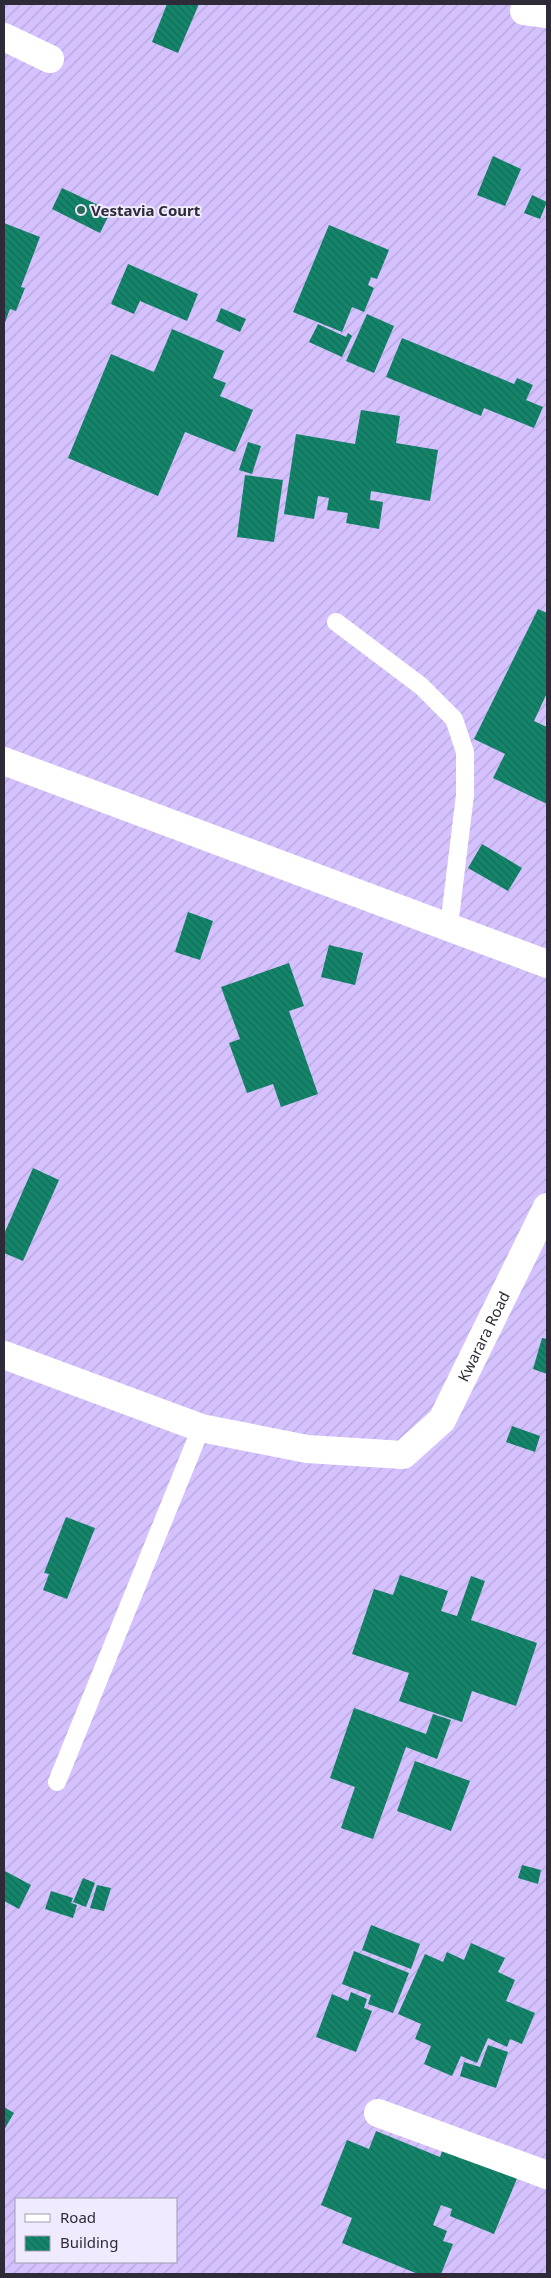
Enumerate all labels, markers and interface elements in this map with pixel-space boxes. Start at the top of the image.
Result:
place label: Vestavia Court [91,200,201,220]
marker: Vestavia Court [75,204,87,216]
street label: Kwarara Road [453,1288,514,1385]
legend [15,2198,178,2263]
text: Road [60,2207,96,2227]
text: Building [60,2232,118,2252]

